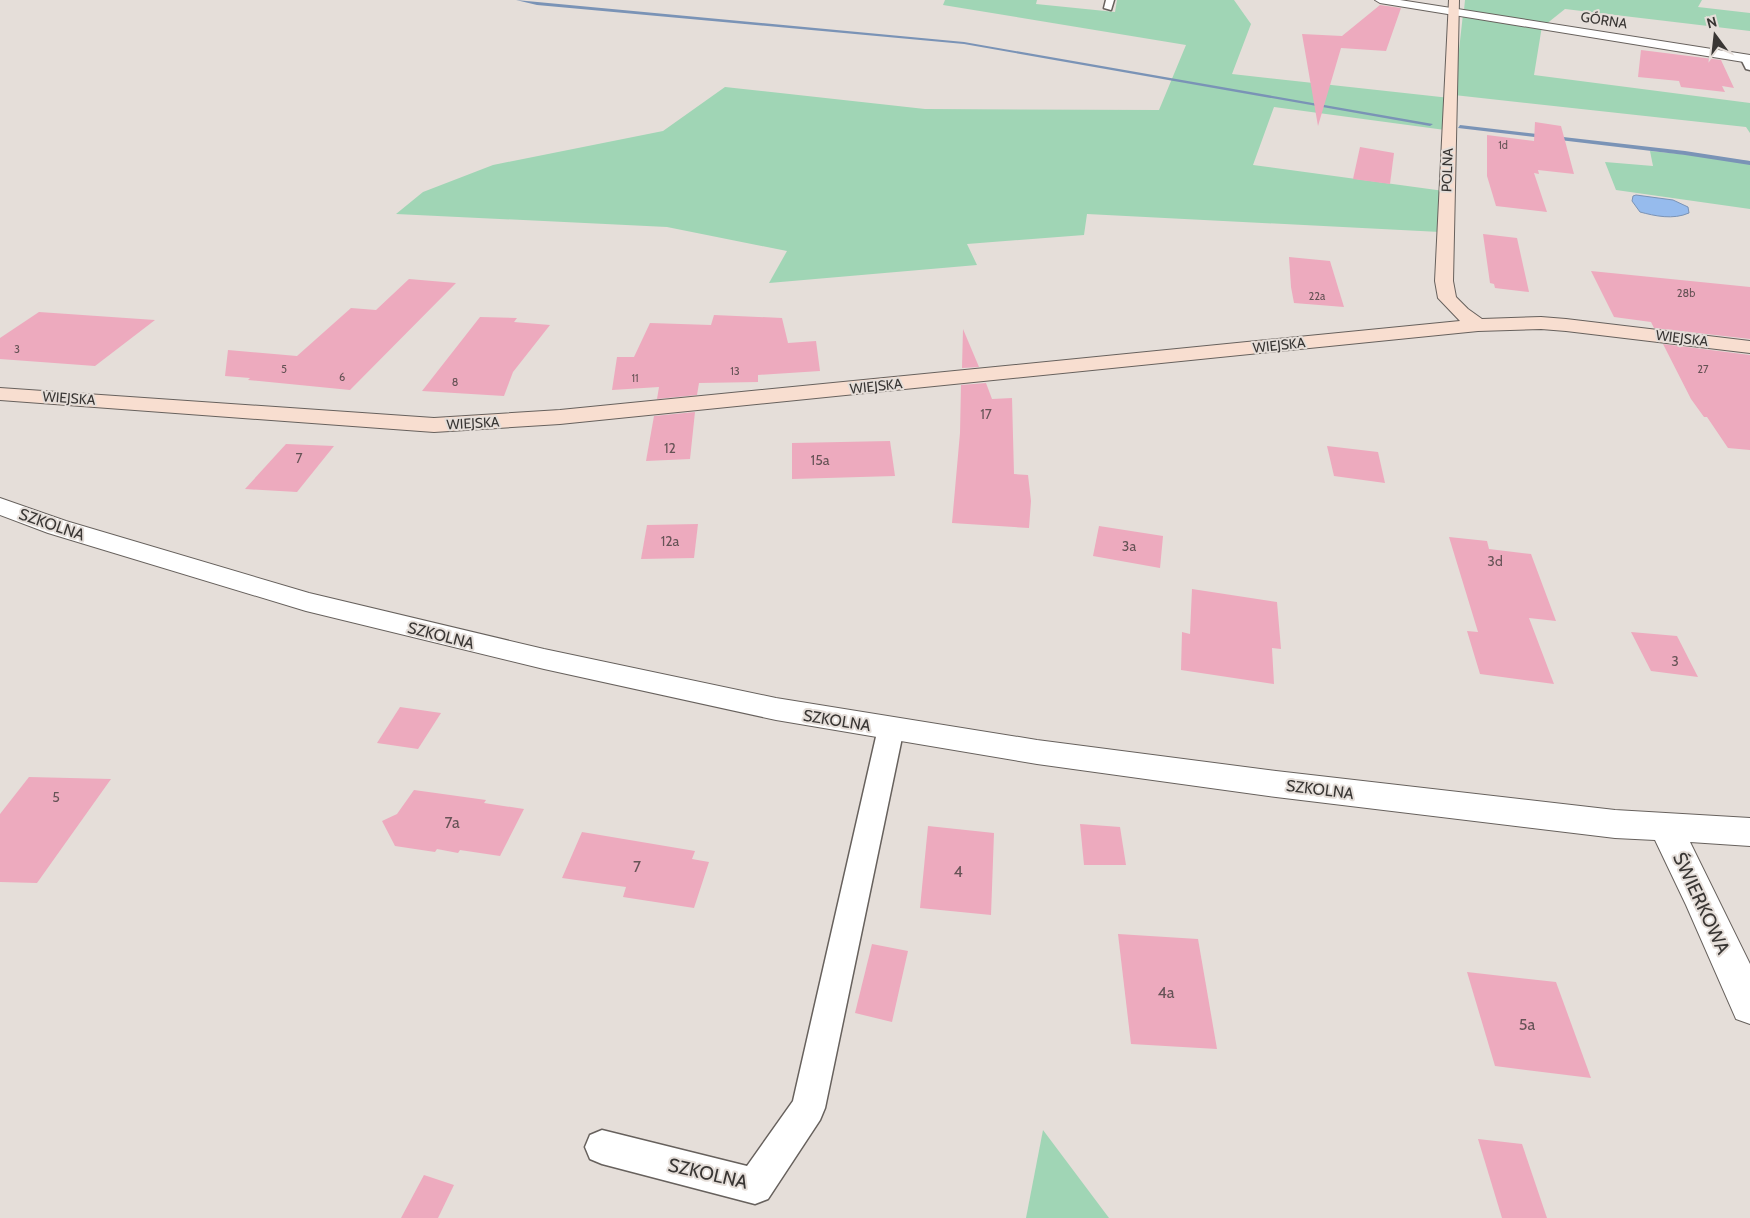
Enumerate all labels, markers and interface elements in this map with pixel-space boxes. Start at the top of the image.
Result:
street label: GÓRNA [1579,7,1629,33]
north arrow [1690,10,1740,60]
text: N [1705,12,1719,32]
house number: 1d [1498,138,1508,152]
street label: POLNA [1437,147,1457,192]
house number: 28b [1677,286,1695,300]
house number: 22a [1309,289,1326,303]
street label: WIEJSKA [1655,326,1710,350]
street label: WIEJSKA [1252,333,1307,357]
house number: 3 [14,342,20,356]
house number: 5 [281,362,287,376]
house number: 27 [1697,362,1709,376]
house number: 13 [730,364,740,378]
house number: 6 [339,370,345,384]
house number: 11 [631,371,639,385]
street label: WIEJSKA [849,374,904,398]
house number: 8 [452,375,458,389]
street label: WIEJSKA [42,387,96,409]
house number: 17 [980,405,992,423]
street label: WIEJSKA [446,413,500,433]
house number: 12 [664,439,676,457]
house number: 7 [295,449,303,467]
house number: 15a [811,451,830,469]
street label: SZKOLNA [17,504,87,545]
house number: 12a [661,532,680,550]
house number: 3a [1122,537,1136,555]
house number: 3d [1487,552,1503,570]
street label: SZKOLNA [405,618,476,653]
house number: 3 [1671,652,1679,670]
street label: SZKOLNA [802,706,872,735]
street label: SZKOLNA [1285,776,1355,803]
house number: 5 [52,788,60,806]
house number: 7a [444,813,460,832]
street label: ŚWIERKOWA [1668,848,1736,958]
house number: 7 [633,857,641,876]
house number: 4 [953,862,963,881]
house number: 4a [1158,983,1175,1002]
house number: 5a [1519,1015,1535,1034]
street label: SZKOLNA [666,1153,750,1194]

